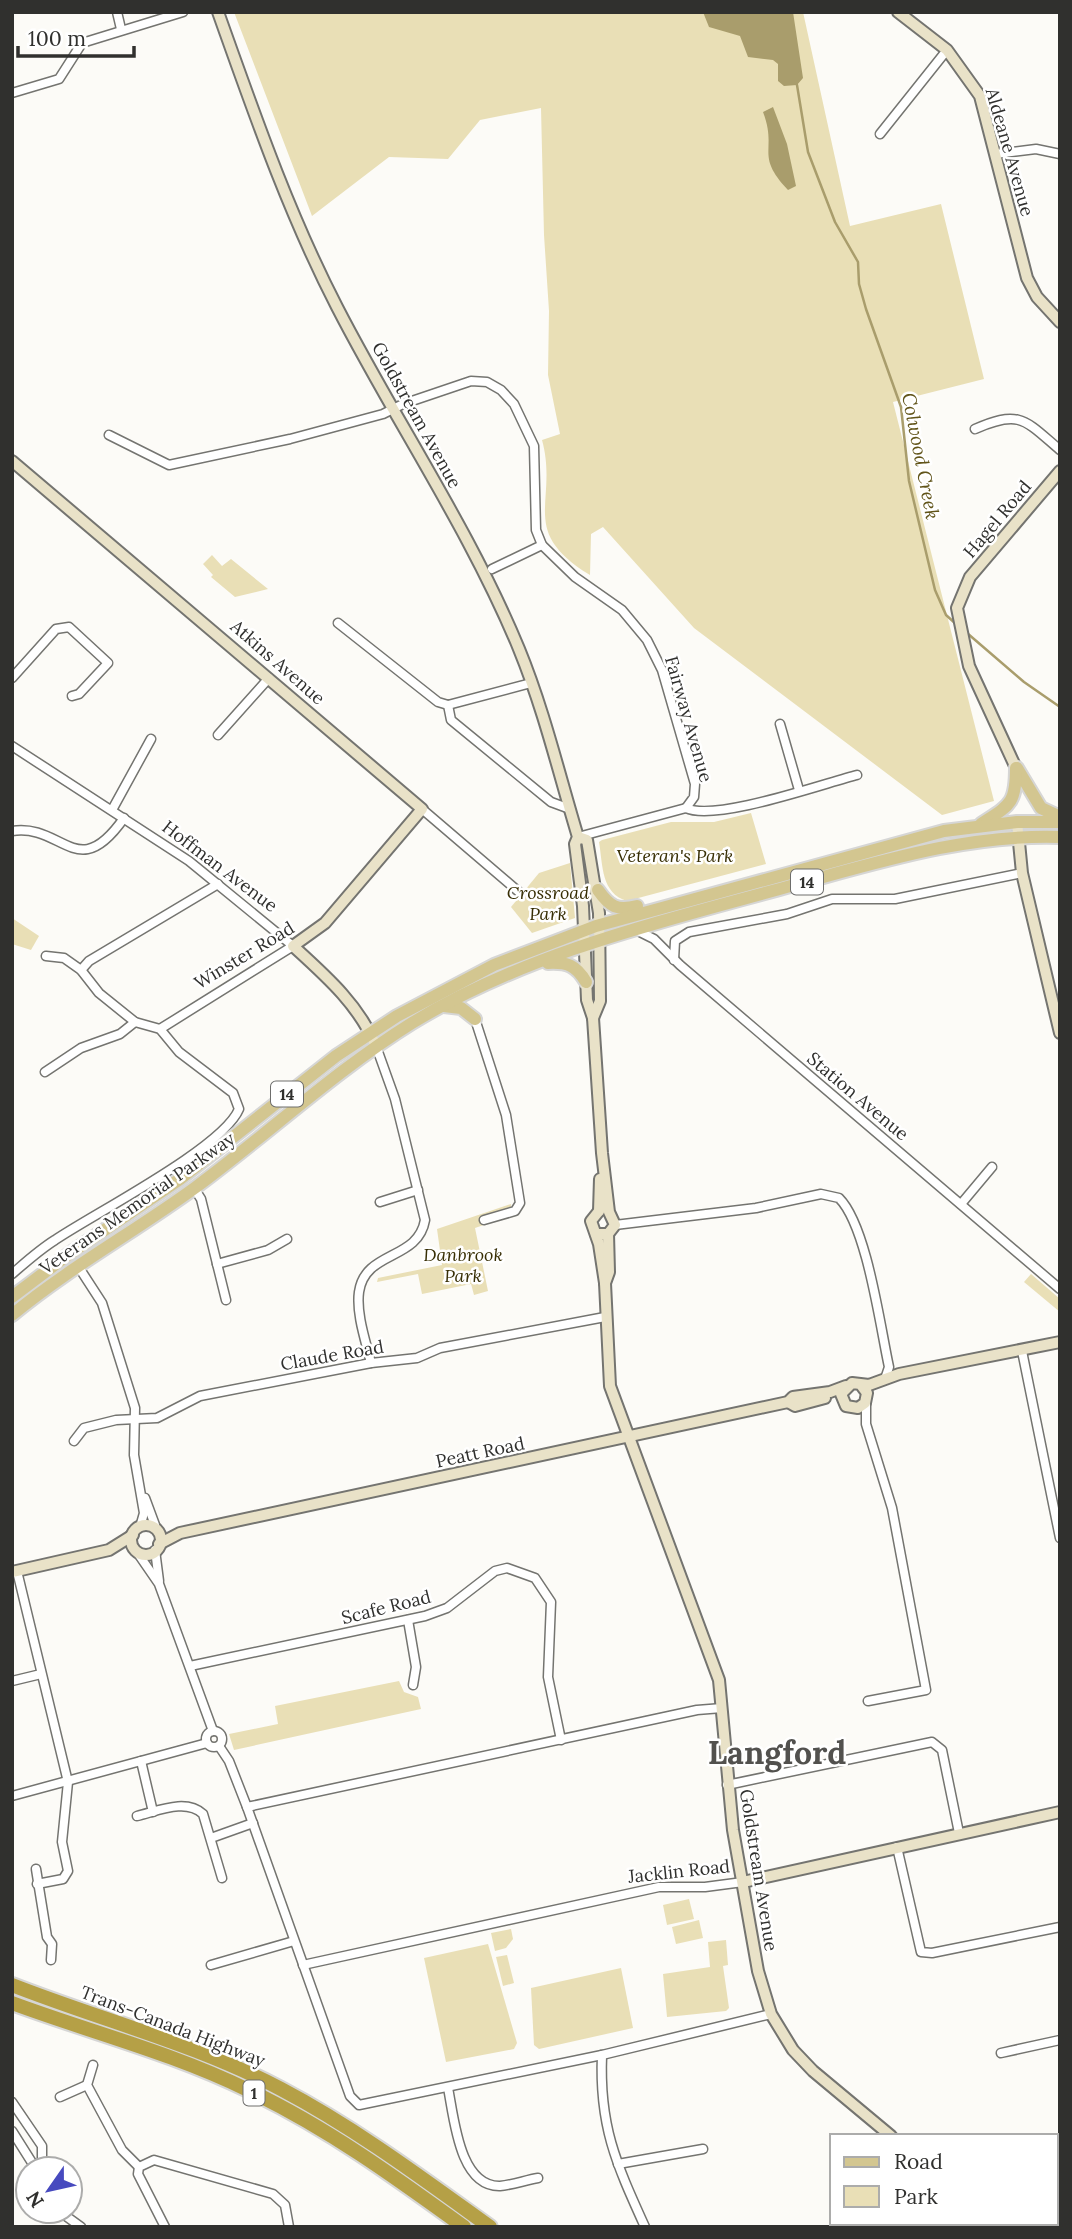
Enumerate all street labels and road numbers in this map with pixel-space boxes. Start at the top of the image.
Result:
street label: Aldeane Avenue [980,84,1039,219]
street label: Goldstream Avenue [367,338,467,492]
street label: Hagel Road [958,475,1036,562]
street label: Atkins Avenue [225,614,330,710]
street label: Fairway Avenue [660,653,718,785]
street label: Hoffman Avenue [158,815,282,917]
road number: 14 [791,870,823,894]
street label: Winster Road [190,916,299,994]
street label: Station Avenue [803,1047,914,1145]
road number: 14 [271,1082,303,1106]
street label: Veterans Memorial Parkway [34,1126,240,1280]
street label: Claude Road [279,1335,386,1375]
street label: Peatt Road [433,1431,527,1473]
street label: Scafe Road [339,1585,433,1629]
street label: Goldstream Avenue [735,1787,783,1953]
street label: Jacklin Road [626,1854,731,1888]
street label: Trans-Canada Highway [77,1980,269,2072]
road number: 1 [244,2080,264,2106]

